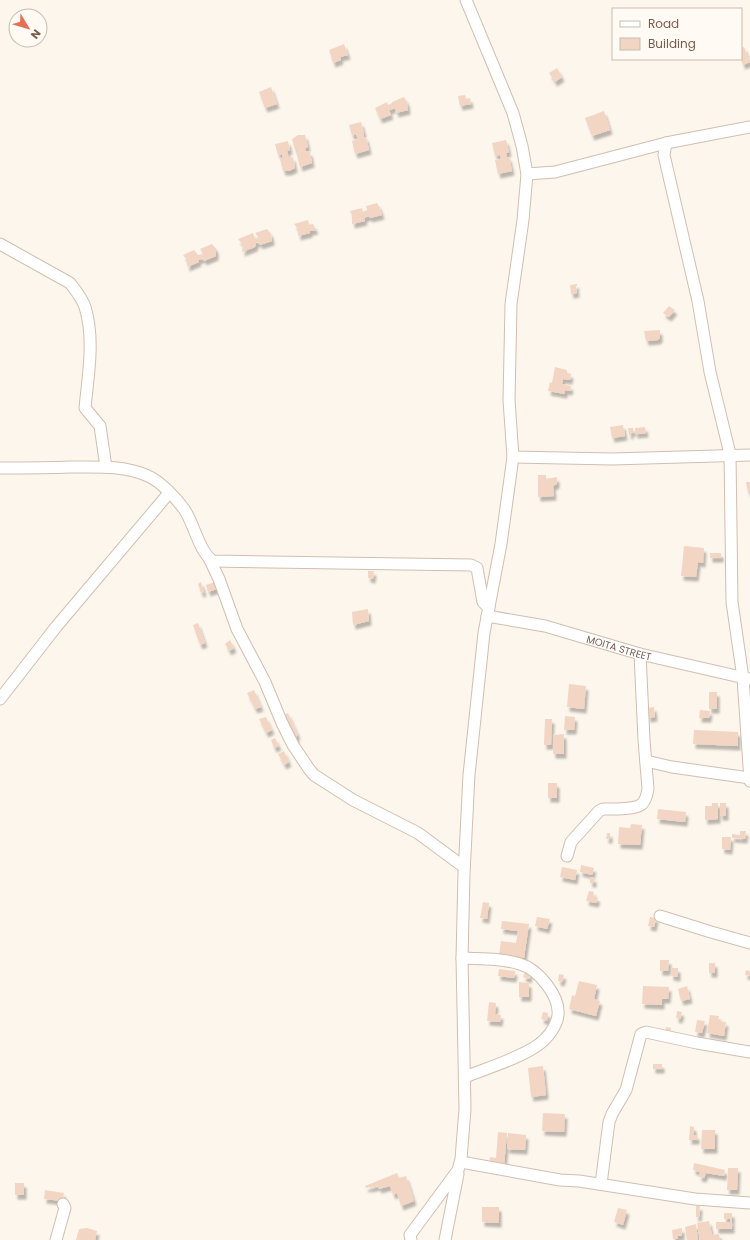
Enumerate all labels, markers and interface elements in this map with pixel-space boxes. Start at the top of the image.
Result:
north arrow [8,8,48,48]
legend [612,8,742,60]
text: Road [648,15,679,32]
text: N [27,26,45,42]
text: Building [648,35,696,52]
street label: MOITA STREET [585,631,654,664]

